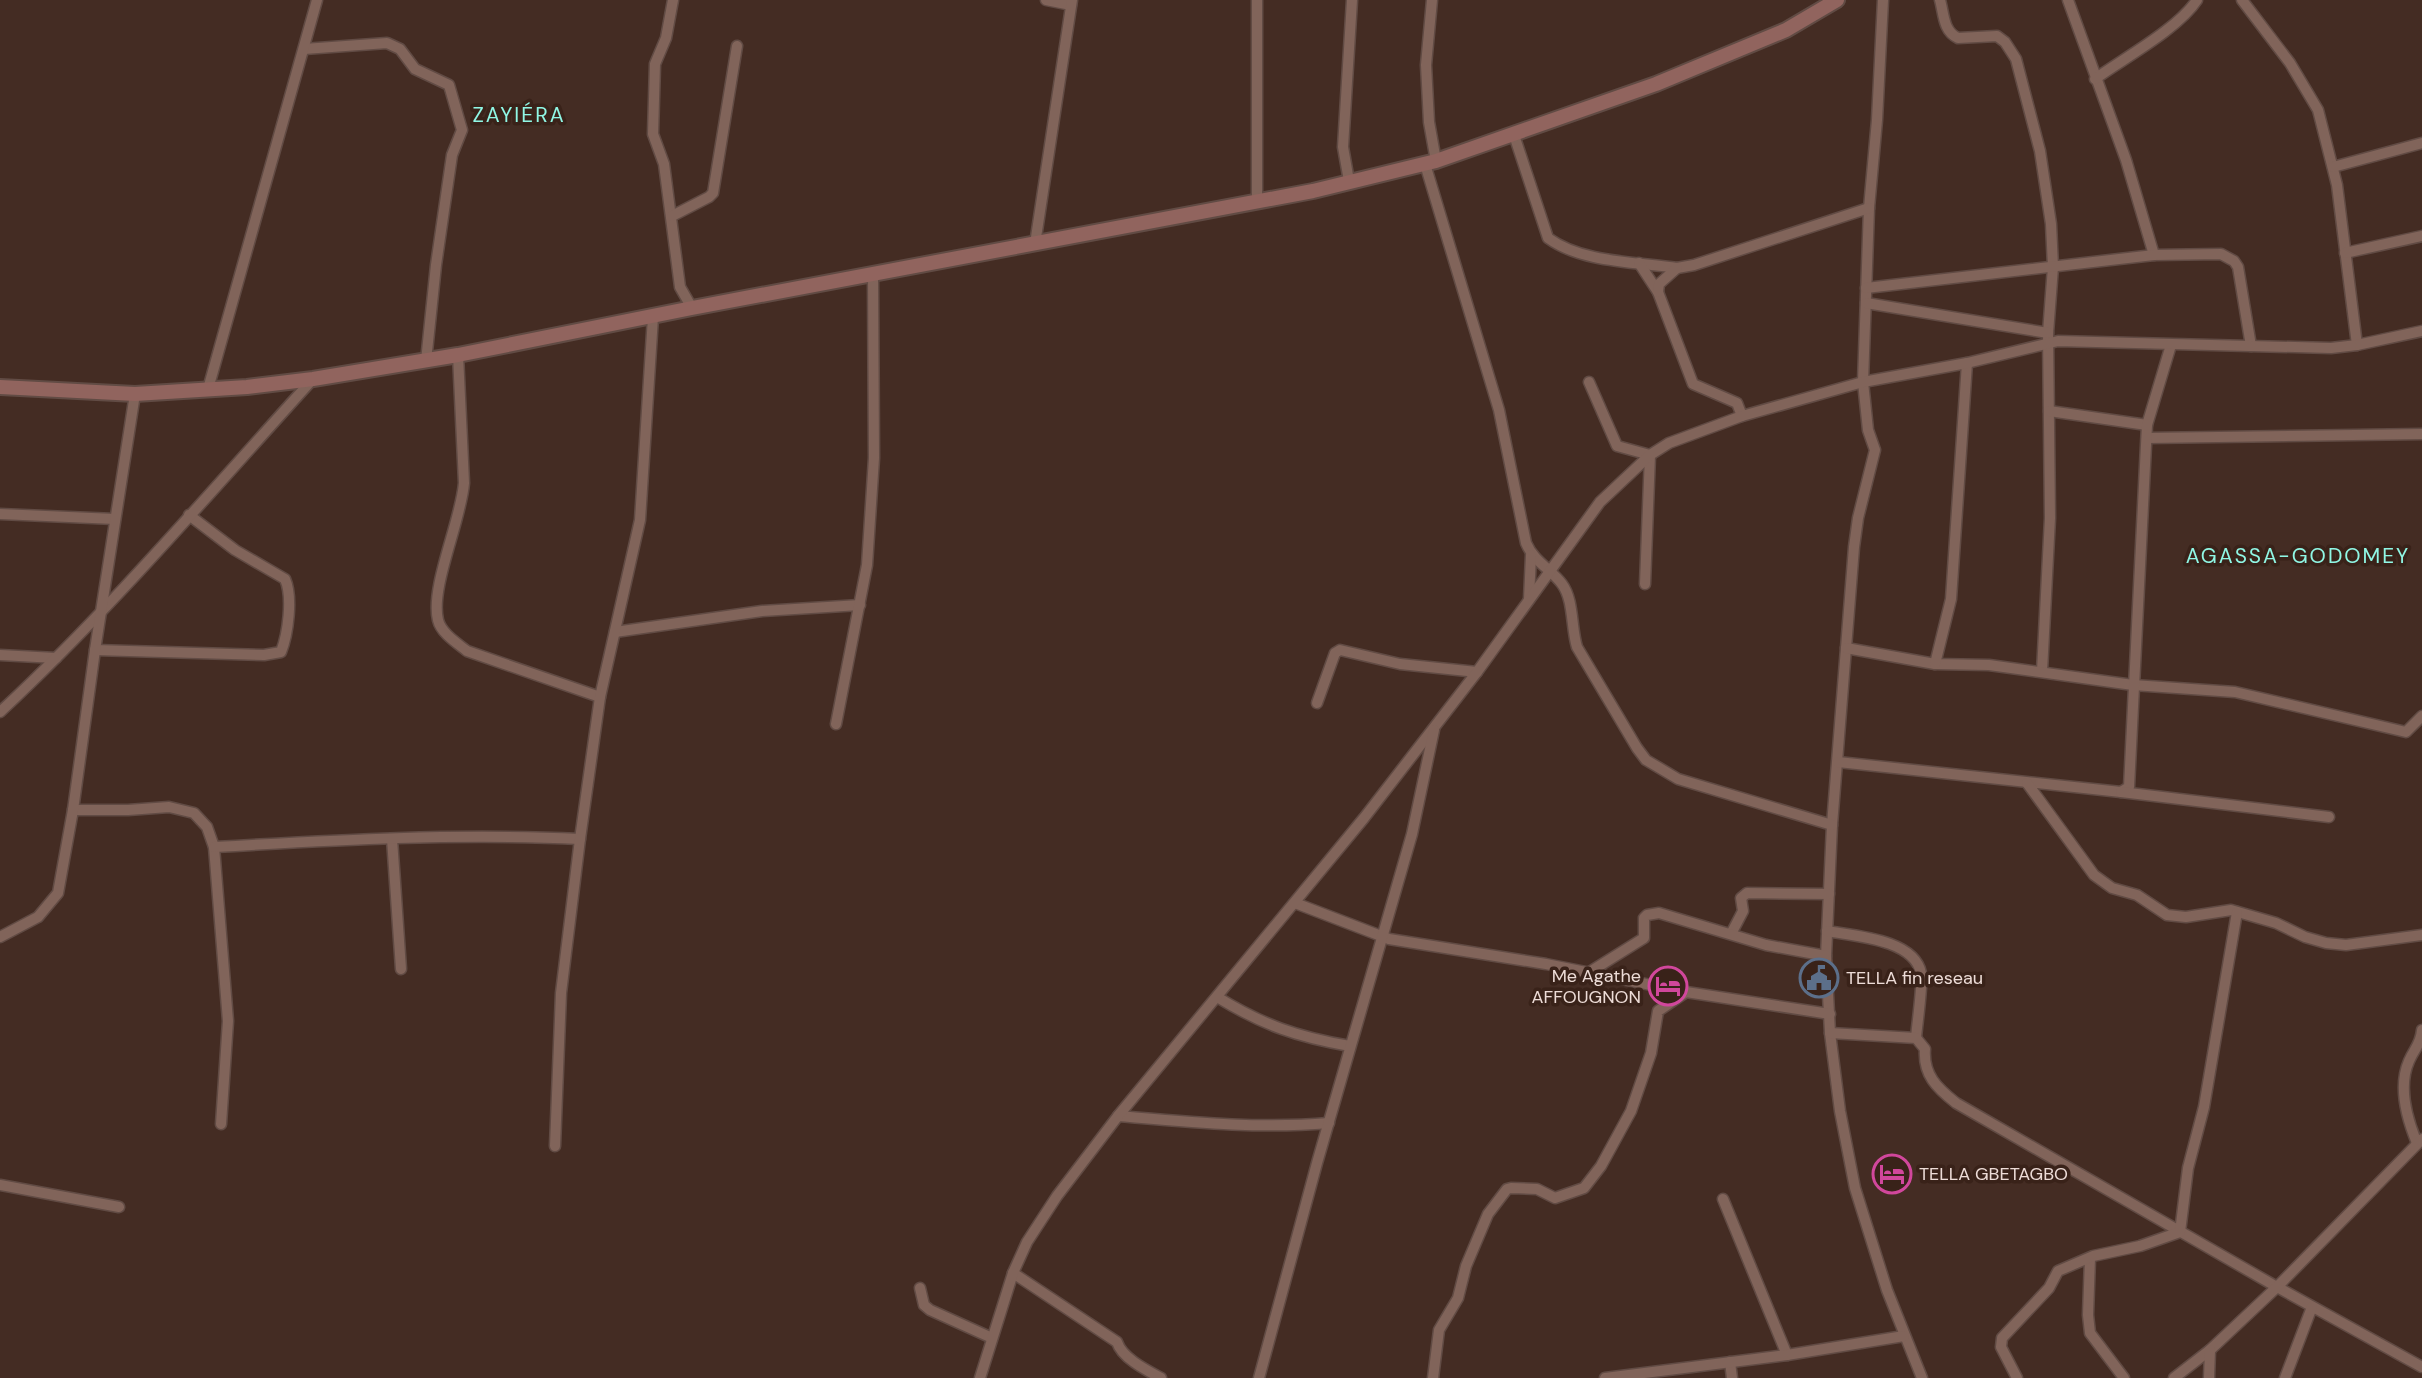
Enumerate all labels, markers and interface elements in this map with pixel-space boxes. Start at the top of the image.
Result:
district label: ZAYIÉRA [472,101,566,129]
district label: AGASSA-GODOMEY [2186,542,2410,570]
public building icon: TELLA fin reseau [1798,957,1840,999]
place label: Me Agathe AFFOUGNON [1532,964,1641,1009]
hotel icon: Me Agathe AFFOUGNON [1647,965,1689,1007]
place label: TELLA fin reseau [1846,966,1983,990]
hotel icon: TELLA GBETAGBO [1871,1153,1913,1195]
place label: TELLA GBETAGBO [1919,1162,2068,1186]

